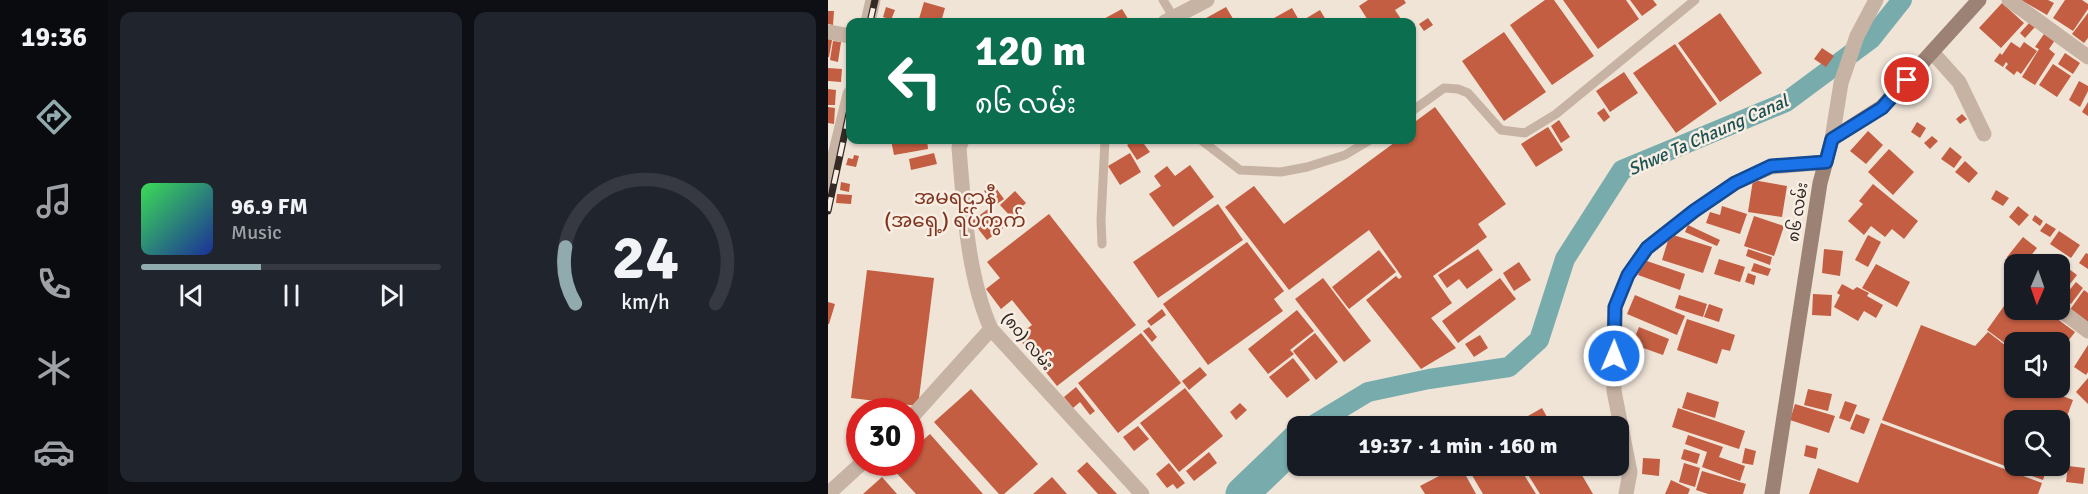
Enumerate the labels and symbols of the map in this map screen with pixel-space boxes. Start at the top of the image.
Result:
pin [1881,54,1932,105]
water label: Shwe Ta Chaung Canal [1625,89,1793,180]
street label: ၈၆ လမ်း [1781,181,1813,243]
district label: အမရဌာနီ (အရှေ့) ရပ်ကွက် [884,183,1026,237]
north arrow [2004,254,2070,320]
street label: (၈၀) လမ်း [997,307,1059,375]
position arrow [1582,324,1646,388]
speed limit sign: 30 [846,398,924,476]

